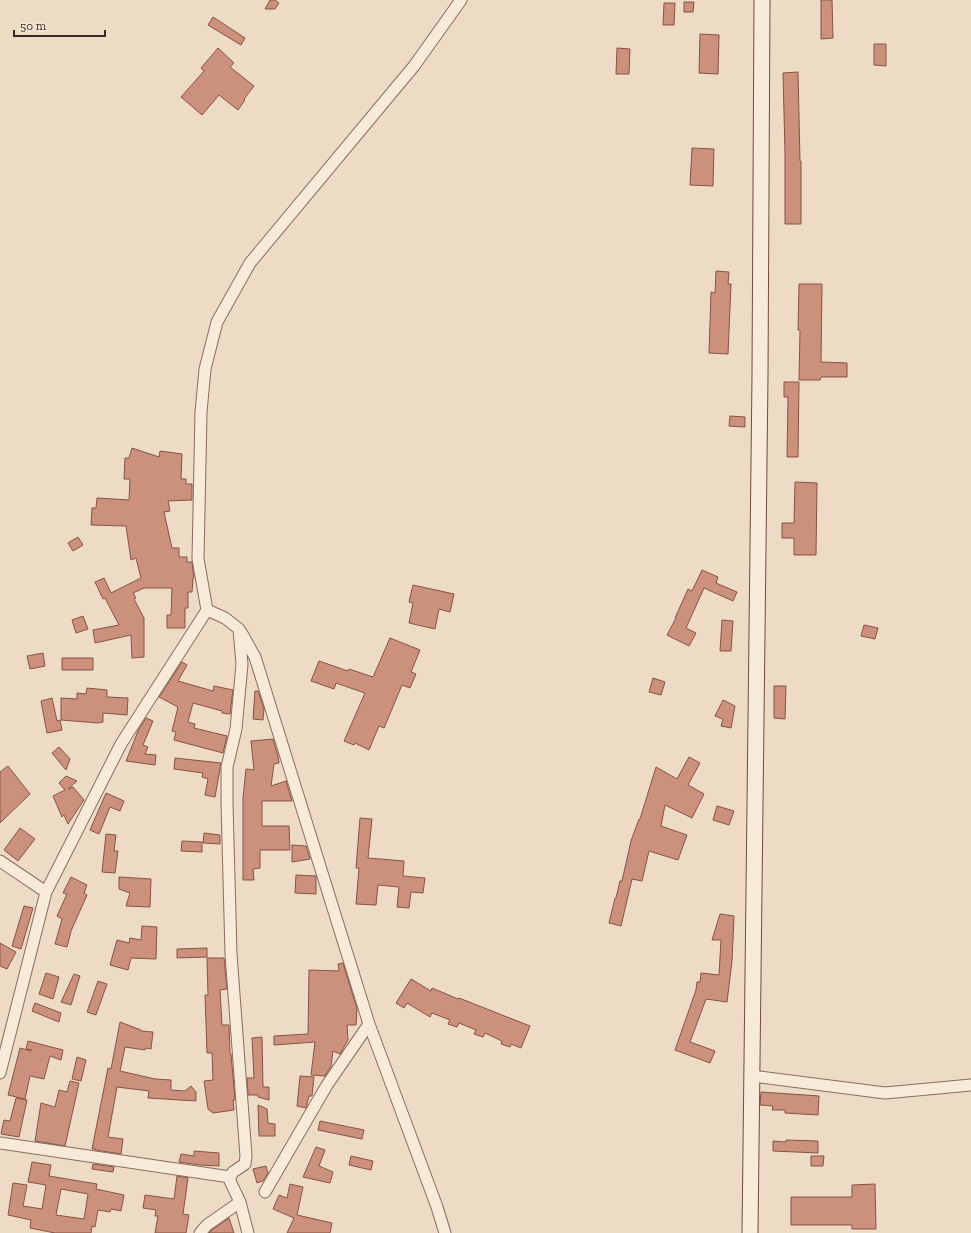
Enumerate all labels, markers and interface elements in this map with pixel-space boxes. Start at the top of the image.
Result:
scale bar [14,12,105,38]
text: 50 m [20,19,47,33]

